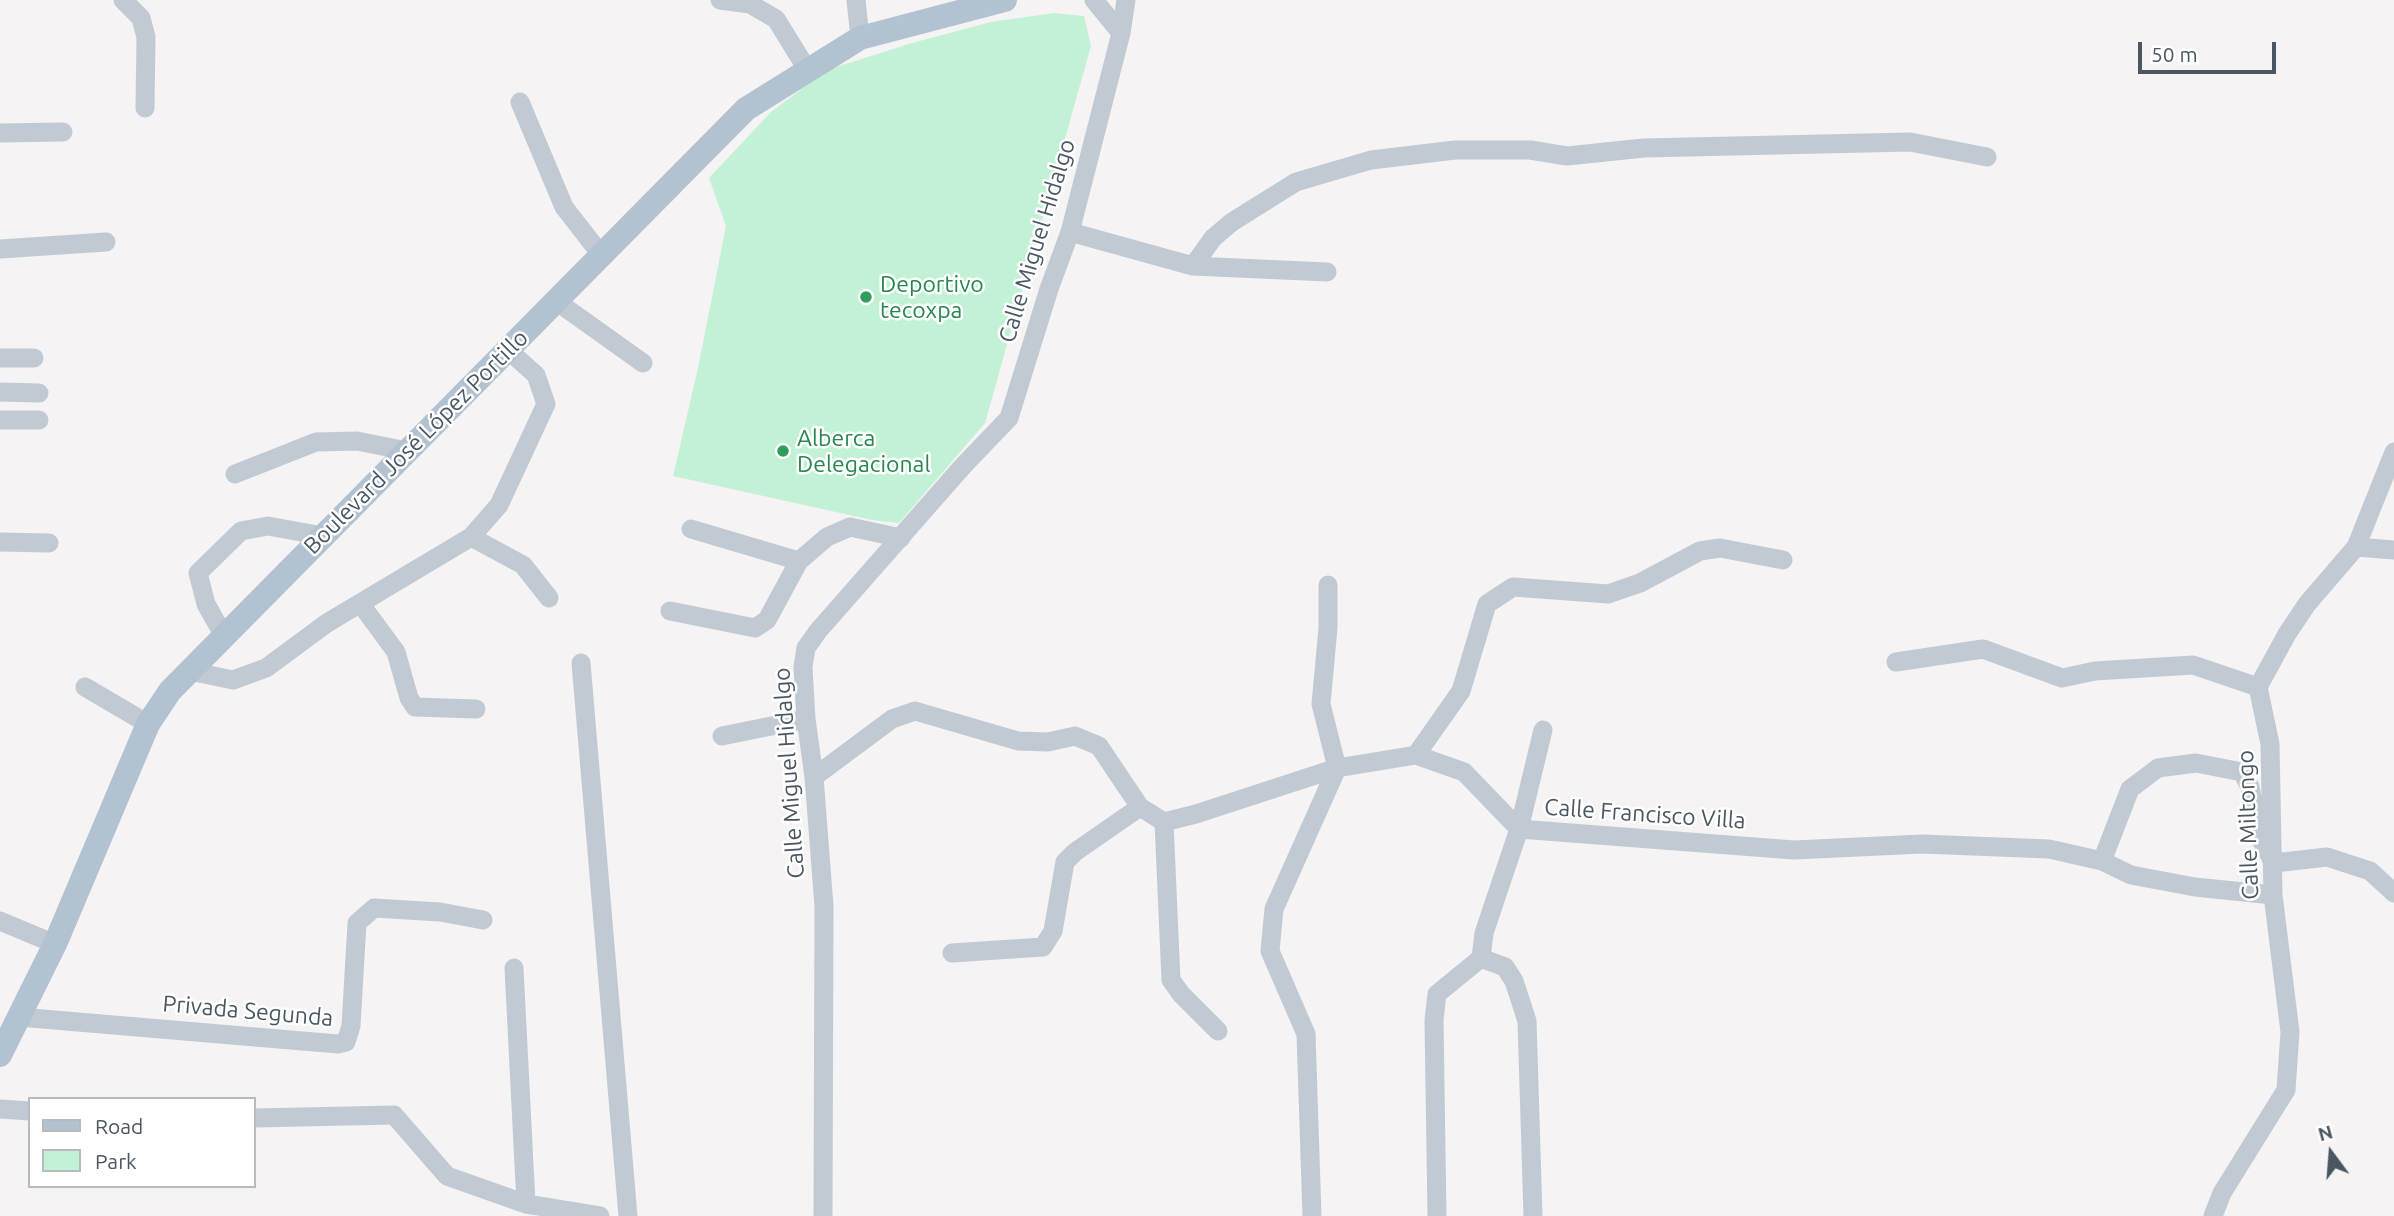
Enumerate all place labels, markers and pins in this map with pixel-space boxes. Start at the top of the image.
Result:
place label: Deportivo tecoxpa [880,270,984,324]
marker: Deportivo tecoxpa [858,289,874,305]
place label: Alberca Delegacional [797,424,930,478]
marker: Alberca Delegacional [775,443,791,459]

